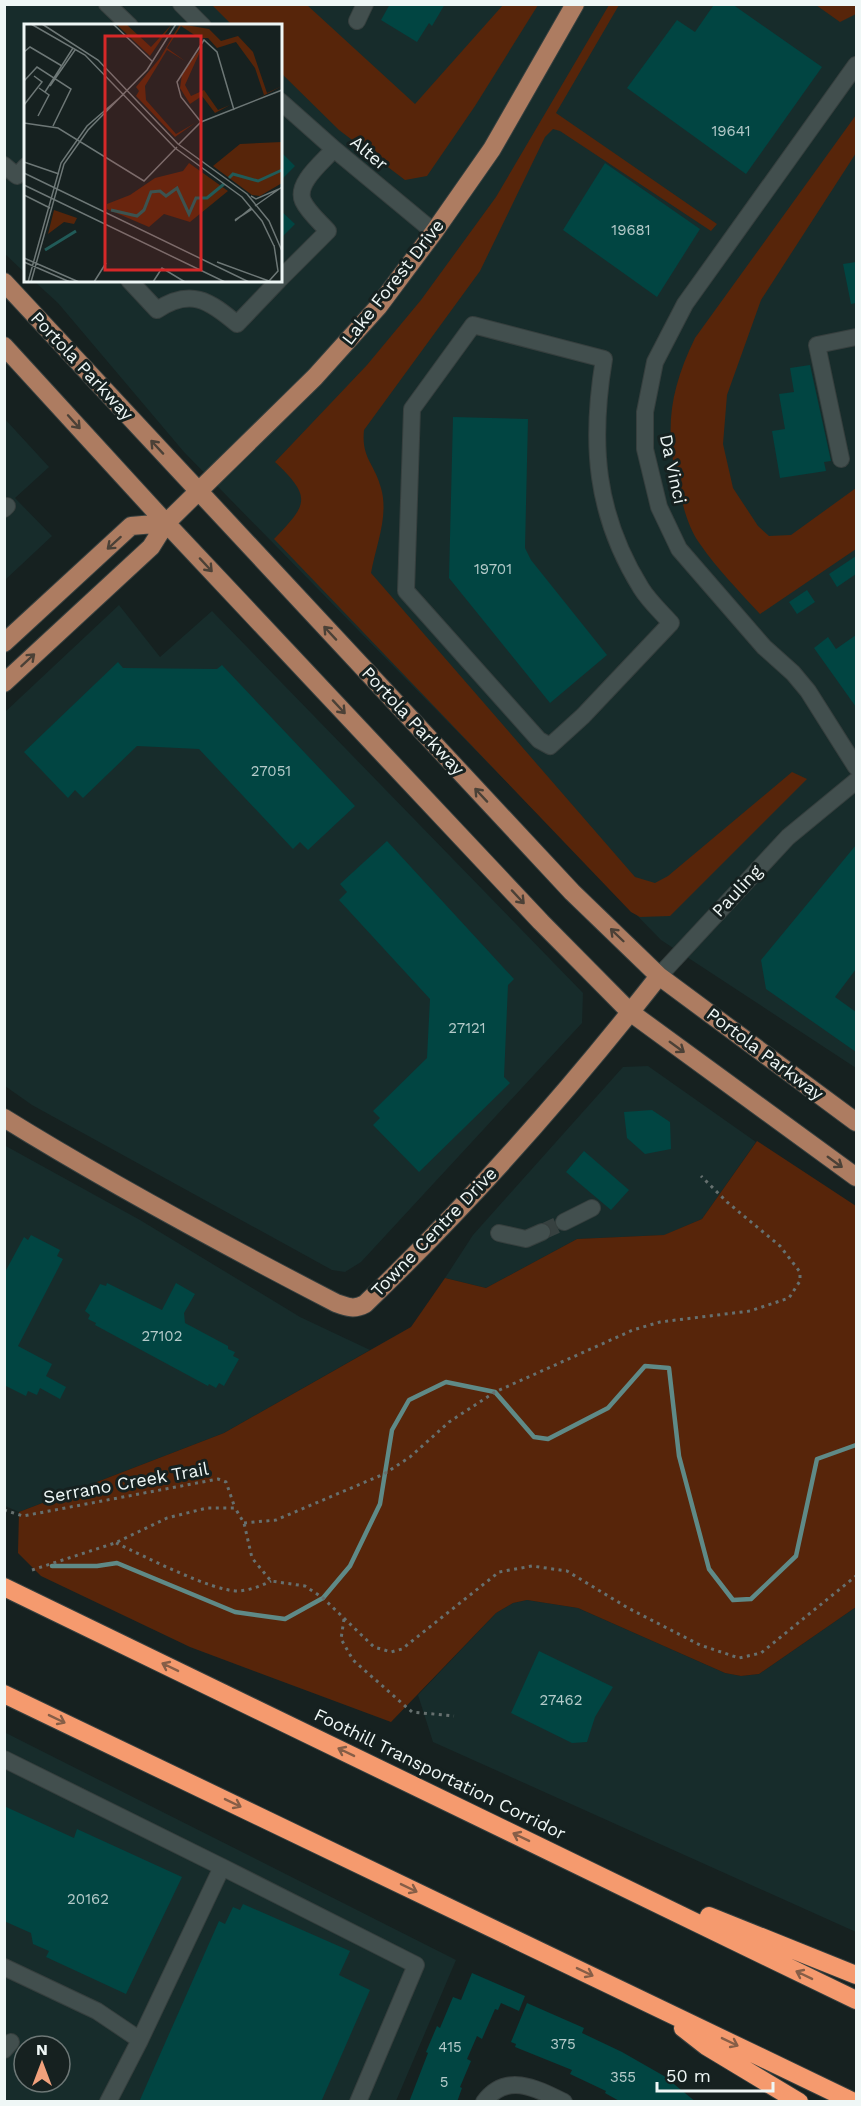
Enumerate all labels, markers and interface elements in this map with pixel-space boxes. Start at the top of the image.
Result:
inset map [24,24,282,282]
house number: 19641 [711,122,751,140]
street label: Alter [346,131,392,174]
street label: Lake Forest Drive [337,215,448,349]
house number: 19681 [611,221,651,239]
street label: Portola Parkway [27,307,139,425]
one-way arrow [67,415,81,430]
street label: Da Vinci [656,432,691,506]
one-way arrow [150,440,165,455]
one-way arrow [106,536,121,550]
one-way arrow [199,558,213,573]
house number: 19701 [474,560,512,578]
one-way arrow [323,626,337,641]
one-way arrow [21,653,36,668]
street label: Portola Parkway [358,662,470,780]
one-way arrow [332,700,347,715]
house number: 27051 [251,762,291,780]
one-way arrow [474,787,488,802]
street label: Pauling [707,860,766,921]
one-way arrow [511,890,525,905]
one-way arrow [609,928,624,942]
street label: Portola Parkway [703,1003,828,1105]
house number: 27121 [448,1019,486,1037]
one-way arrow [669,1041,685,1053]
one-way arrow [826,1156,842,1168]
street label: Towne Centre Drive [366,1163,501,1301]
house number: 27102 [142,1327,182,1345]
street label: Serrano Creek Trail [42,1458,211,1507]
one-way arrow [162,1661,179,1673]
house number: 27462 [540,1691,582,1709]
street label: Foothill Transportation Corridor [311,1703,569,1844]
one-way arrow [48,1714,66,1725]
one-way arrow [337,1746,355,1757]
one-way arrow [224,1798,242,1810]
one-way arrow [513,1831,530,1843]
one-way arrow [399,1882,417,1894]
house number: 20162 [67,1890,109,1908]
one-way arrow [575,1967,593,1979]
one-way arrow [795,1968,813,1980]
north arrow [12,2034,72,2094]
house number: 375 [550,2035,576,2053]
one-way arrow [721,2037,739,2049]
house number: 415 [438,2038,462,2056]
text: N [36,2040,48,2059]
scale bar [657,2055,772,2093]
text: 50 m [666,2065,711,2086]
house number: 355 [610,2068,636,2086]
house number: 5 [440,2073,448,2091]

